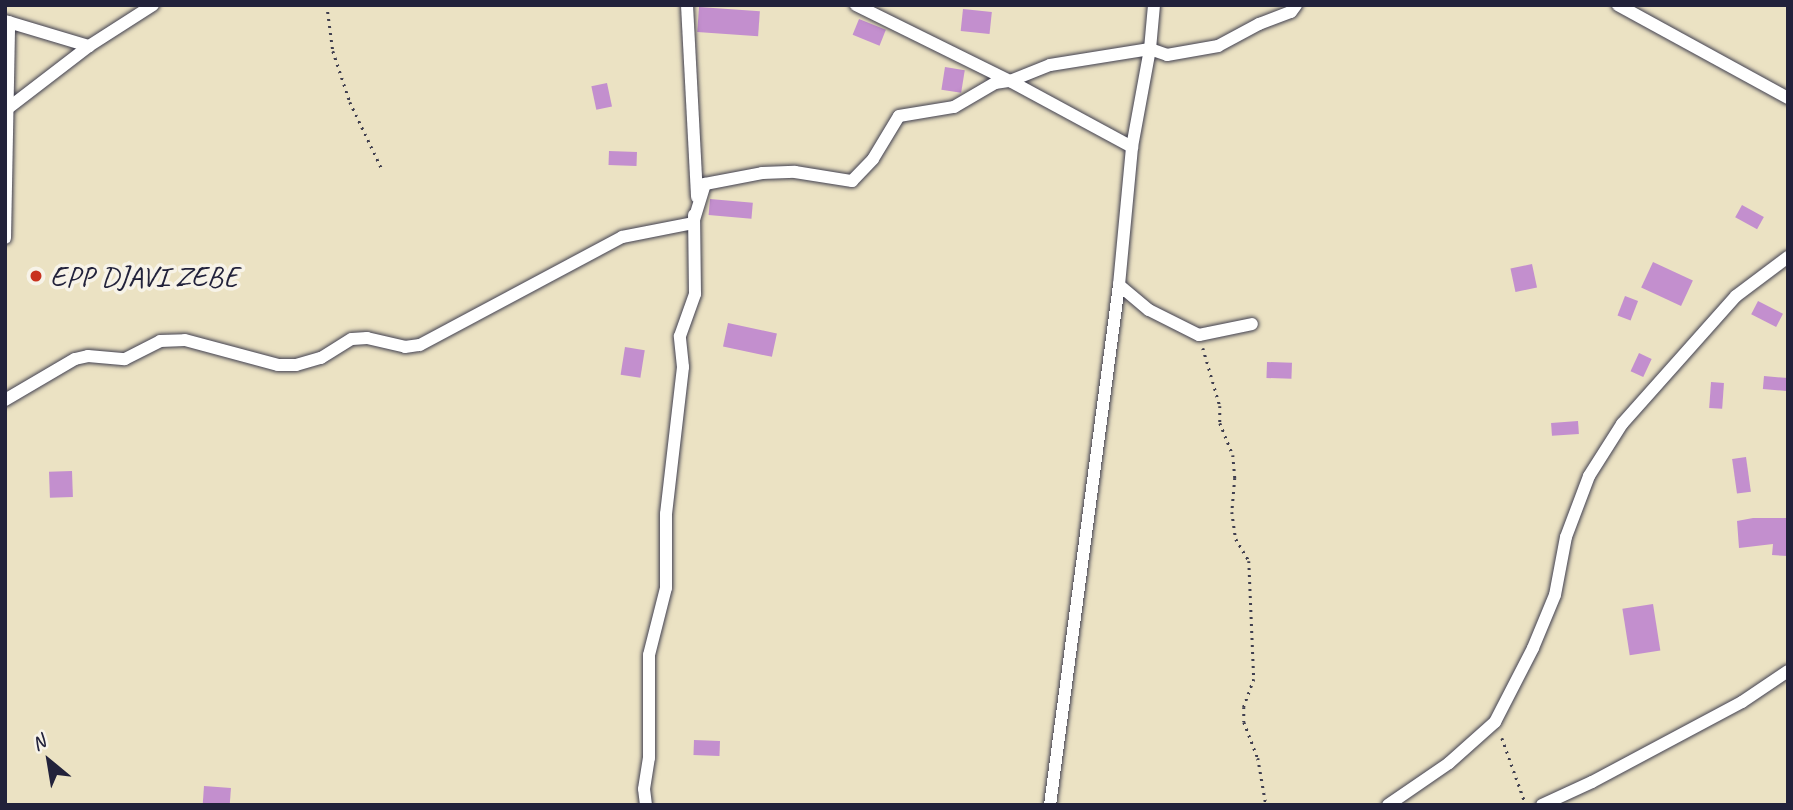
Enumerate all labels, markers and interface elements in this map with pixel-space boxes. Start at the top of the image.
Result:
place label: EPP DJAVI ZEBE [50,258,238,294]
marker: EPP DJAVI ZEBE [28,268,44,284]
north arrow [14,726,84,796]
text: N [27,729,50,756]

